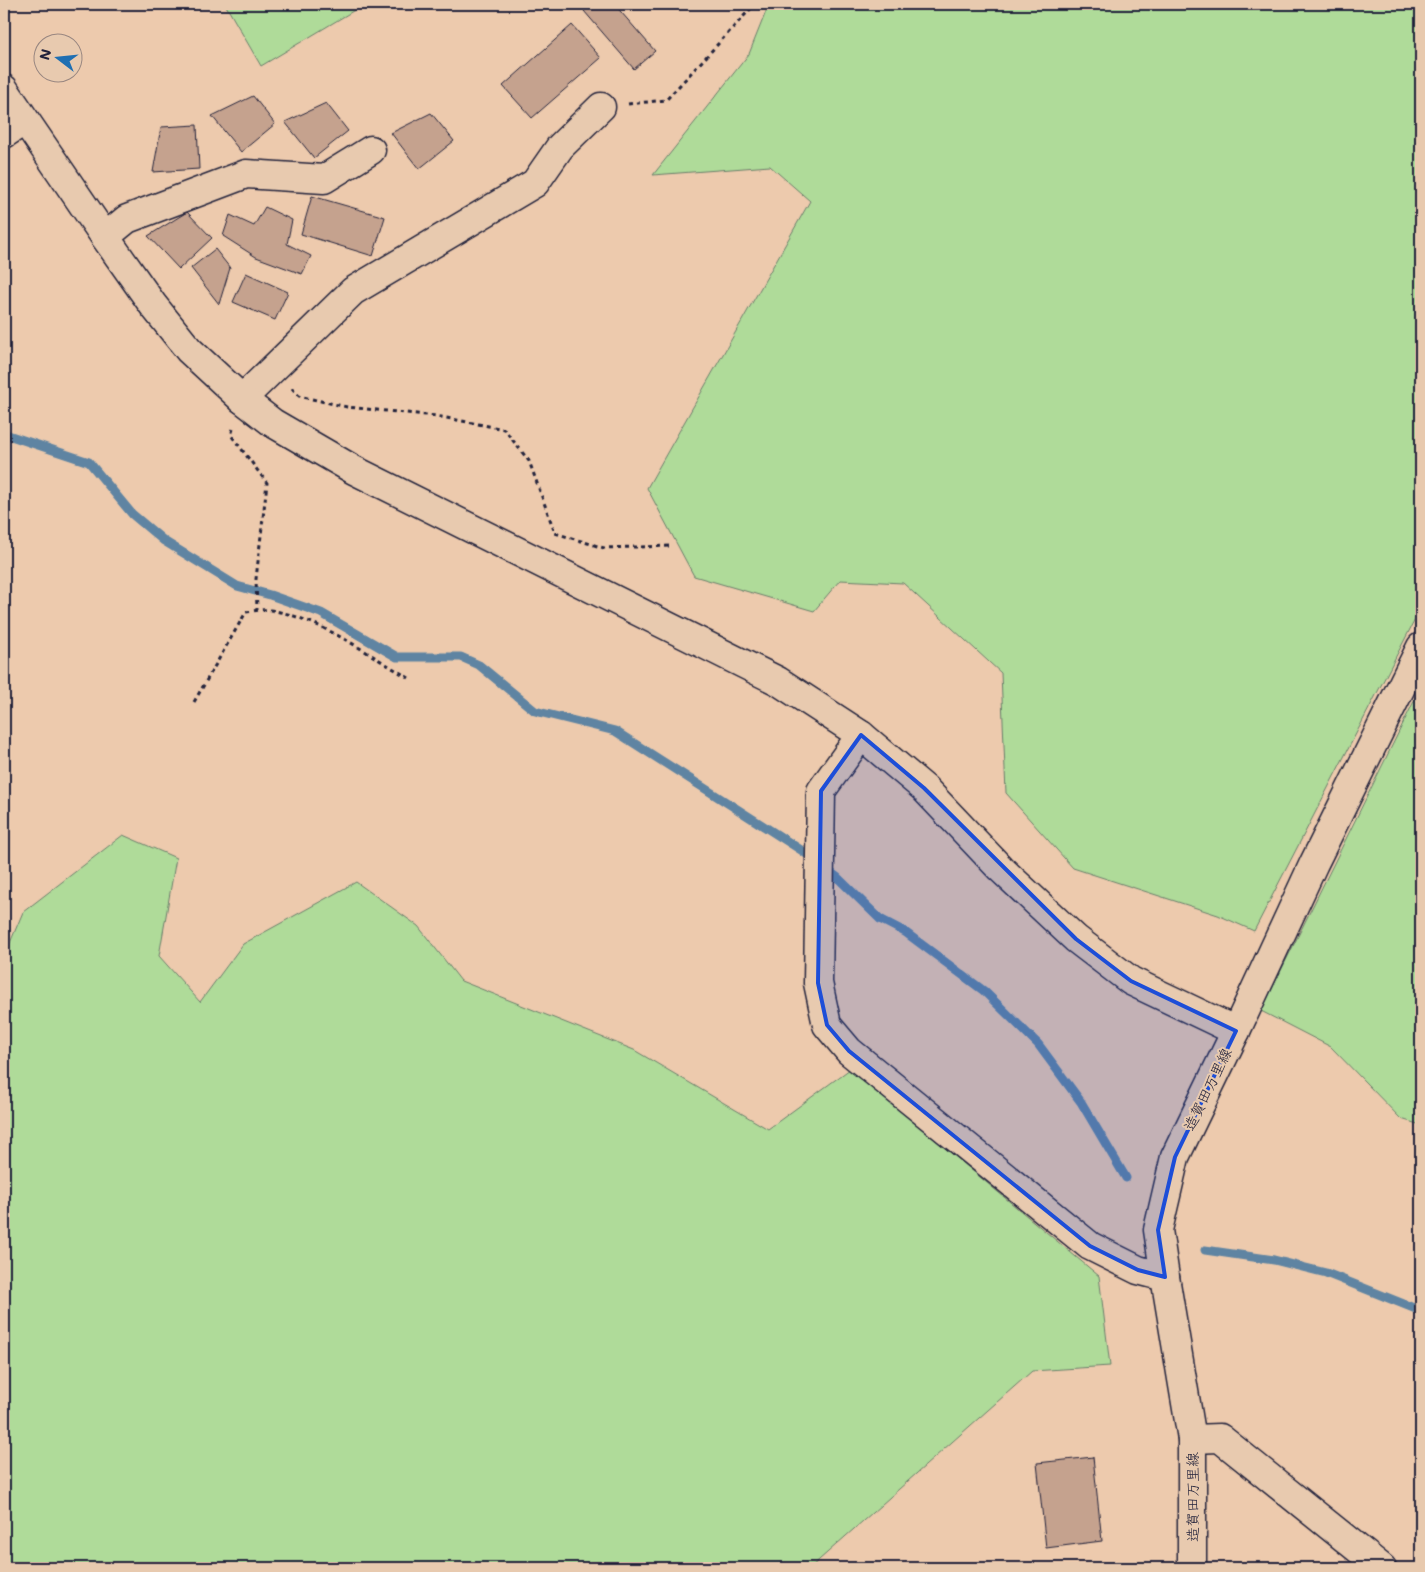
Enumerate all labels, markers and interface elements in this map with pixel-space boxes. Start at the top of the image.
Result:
north arrow [32,32,82,82]
text: N [34,47,56,62]
street label: 造賀田万里線 [1178,1044,1236,1134]
street label: 造賀田万里線 [1182,1452,1202,1542]

